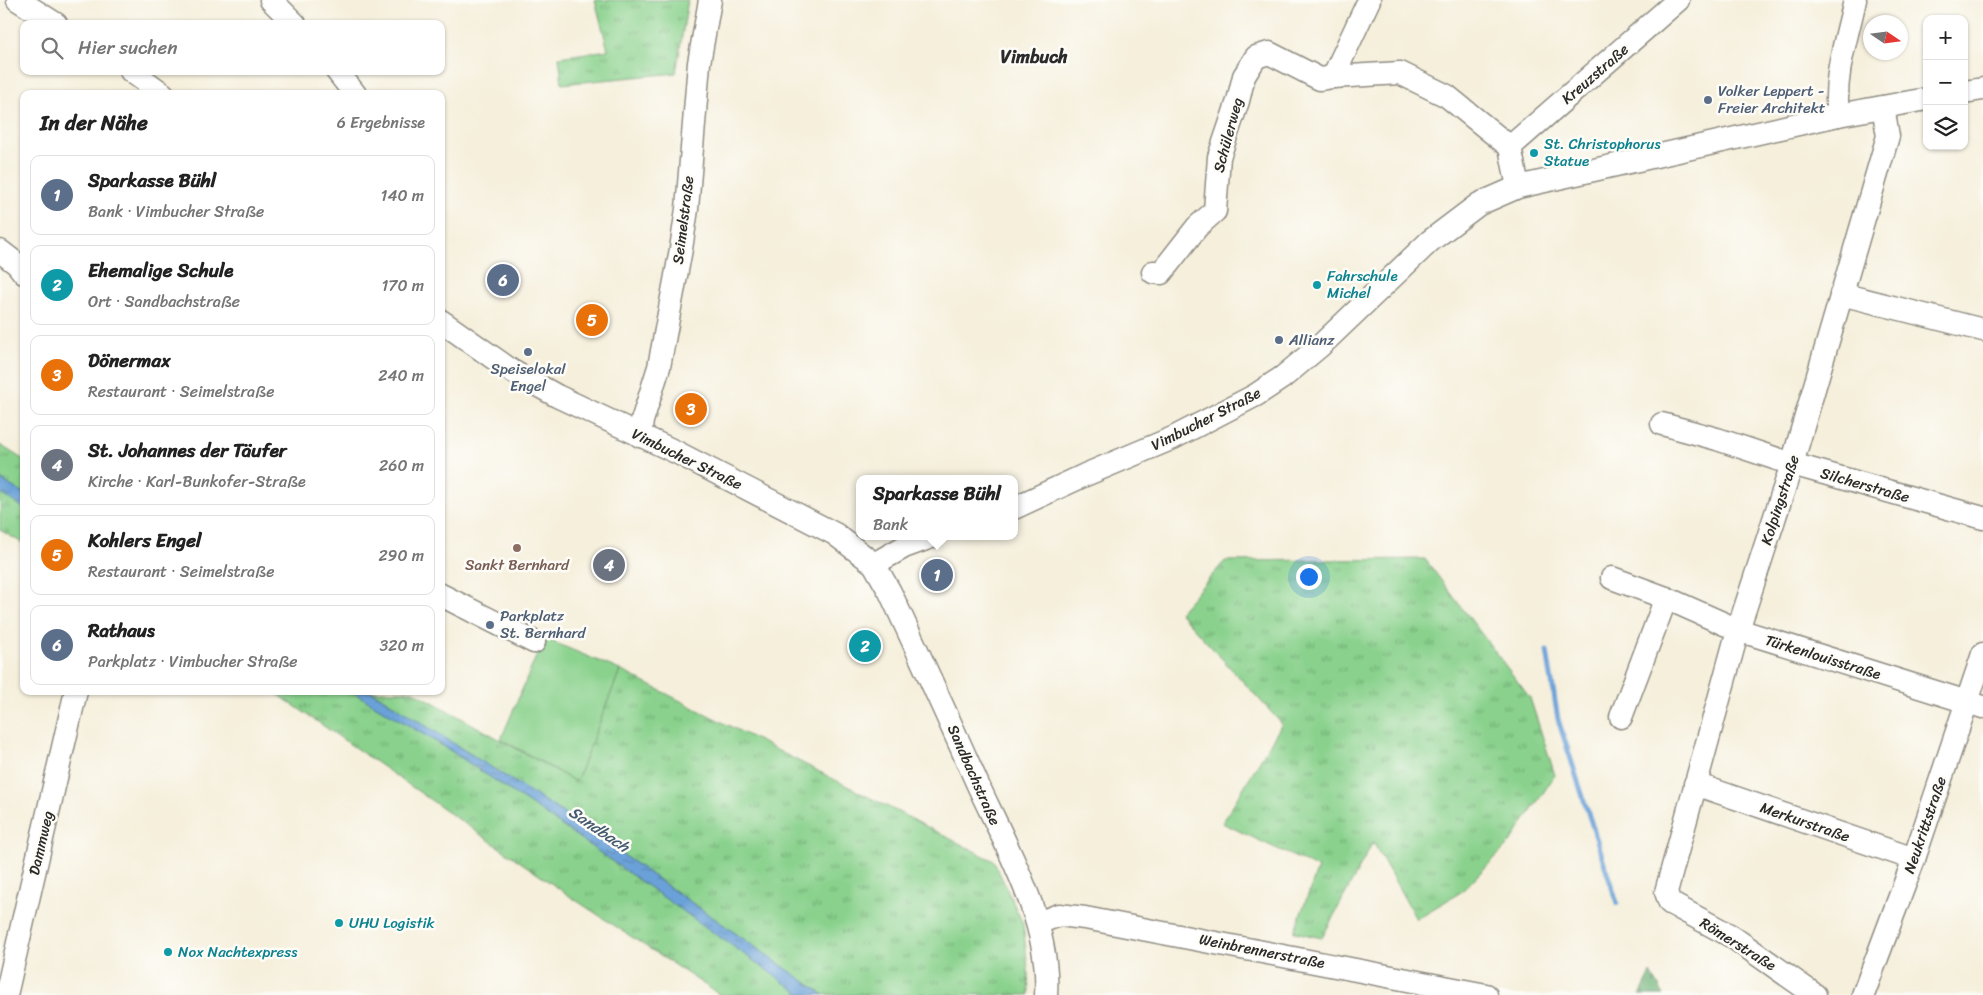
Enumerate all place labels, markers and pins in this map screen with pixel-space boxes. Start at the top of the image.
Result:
place label: Volker Leppert - Freier Architekt [1718,78,1826,121]
marker: Volker Leppert - Freier Architekt [1702,94,1714,106]
place label: St. Christophorus Statue [1544,131,1661,174]
marker: St. Christophorus Statue [1528,147,1540,159]
pin: 6 [487,261,519,299]
place label: Fahrschule Michel [1327,263,1398,306]
marker: Fahrschule Michel [1311,279,1323,291]
pin: 5 [576,301,608,339]
place label: Allianz [1288,327,1335,353]
marker: Allianz [1273,334,1285,346]
marker: Speiselokal Engel [522,346,534,358]
place label: Speiselokal Engel [491,356,566,399]
pin: 3 [675,390,707,428]
marker: Sankt Bernhard [511,542,523,554]
pin: 4 [593,546,625,584]
place label: Sankt Bernhard [465,552,570,578]
pin: 1 [921,556,953,594]
place label: Parkplatz St. Bernhard [500,603,587,646]
marker: Parkplatz St. Bernhard [484,619,496,631]
pin: 2 [849,627,881,665]
place label: UHU Logistik [349,910,436,936]
marker: UHU Logistik [333,917,345,929]
place label: Nox Nachtexpress [178,939,298,965]
marker: Nox Nachtexpress [162,946,174,958]

